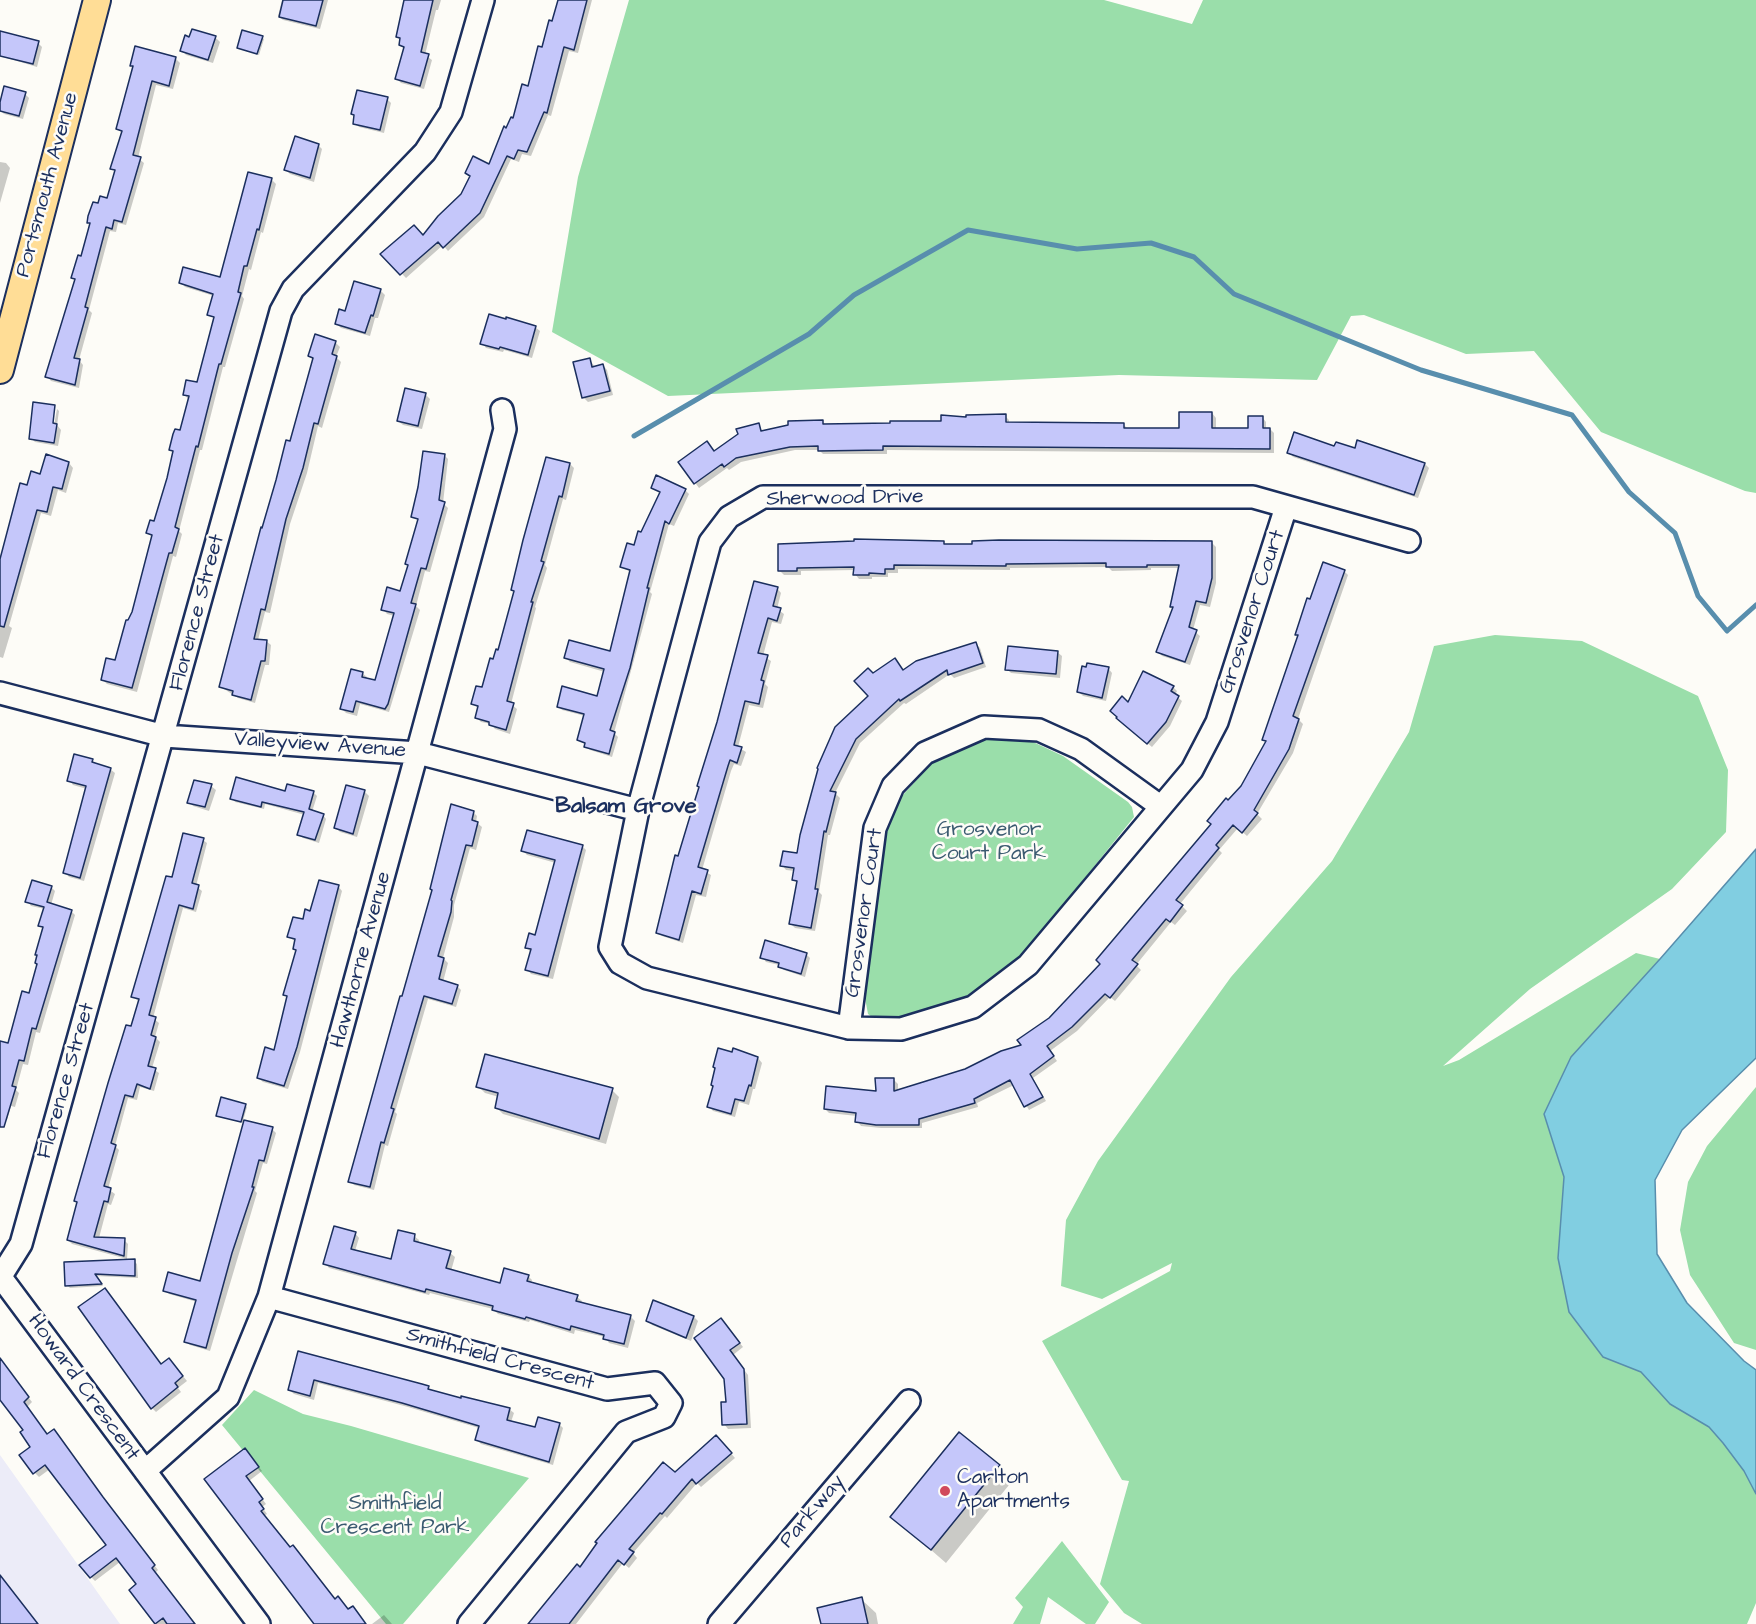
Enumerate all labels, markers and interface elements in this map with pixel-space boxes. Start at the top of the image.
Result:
street label: Portsmouth Avenue [11,90,85,280]
street label: Sherwood Drive [766,485,924,513]
street label: Grosvenor Court [1215,527,1291,697]
street label: Florence Street [165,532,231,694]
street label: Valleyview Avenue [233,727,407,765]
district label: Balsam Grove [555,794,697,820]
park label: Grosvenor Court Park [932,818,1046,868]
street label: Grosvenor Court [841,827,889,999]
street label: Hawthorne Avenue [326,869,398,1051]
street label: Florence Street [33,1000,101,1162]
street label: Howard Crescent [21,1310,145,1466]
street label: Smithfield Crescent [403,1323,597,1397]
place label: Carlton Apartments [957,1466,1070,1516]
street label: Parkway [775,1470,851,1554]
marker: Carlton Apartments [938,1484,952,1498]
park label: Smithfield Crescent Park [321,1492,469,1542]

